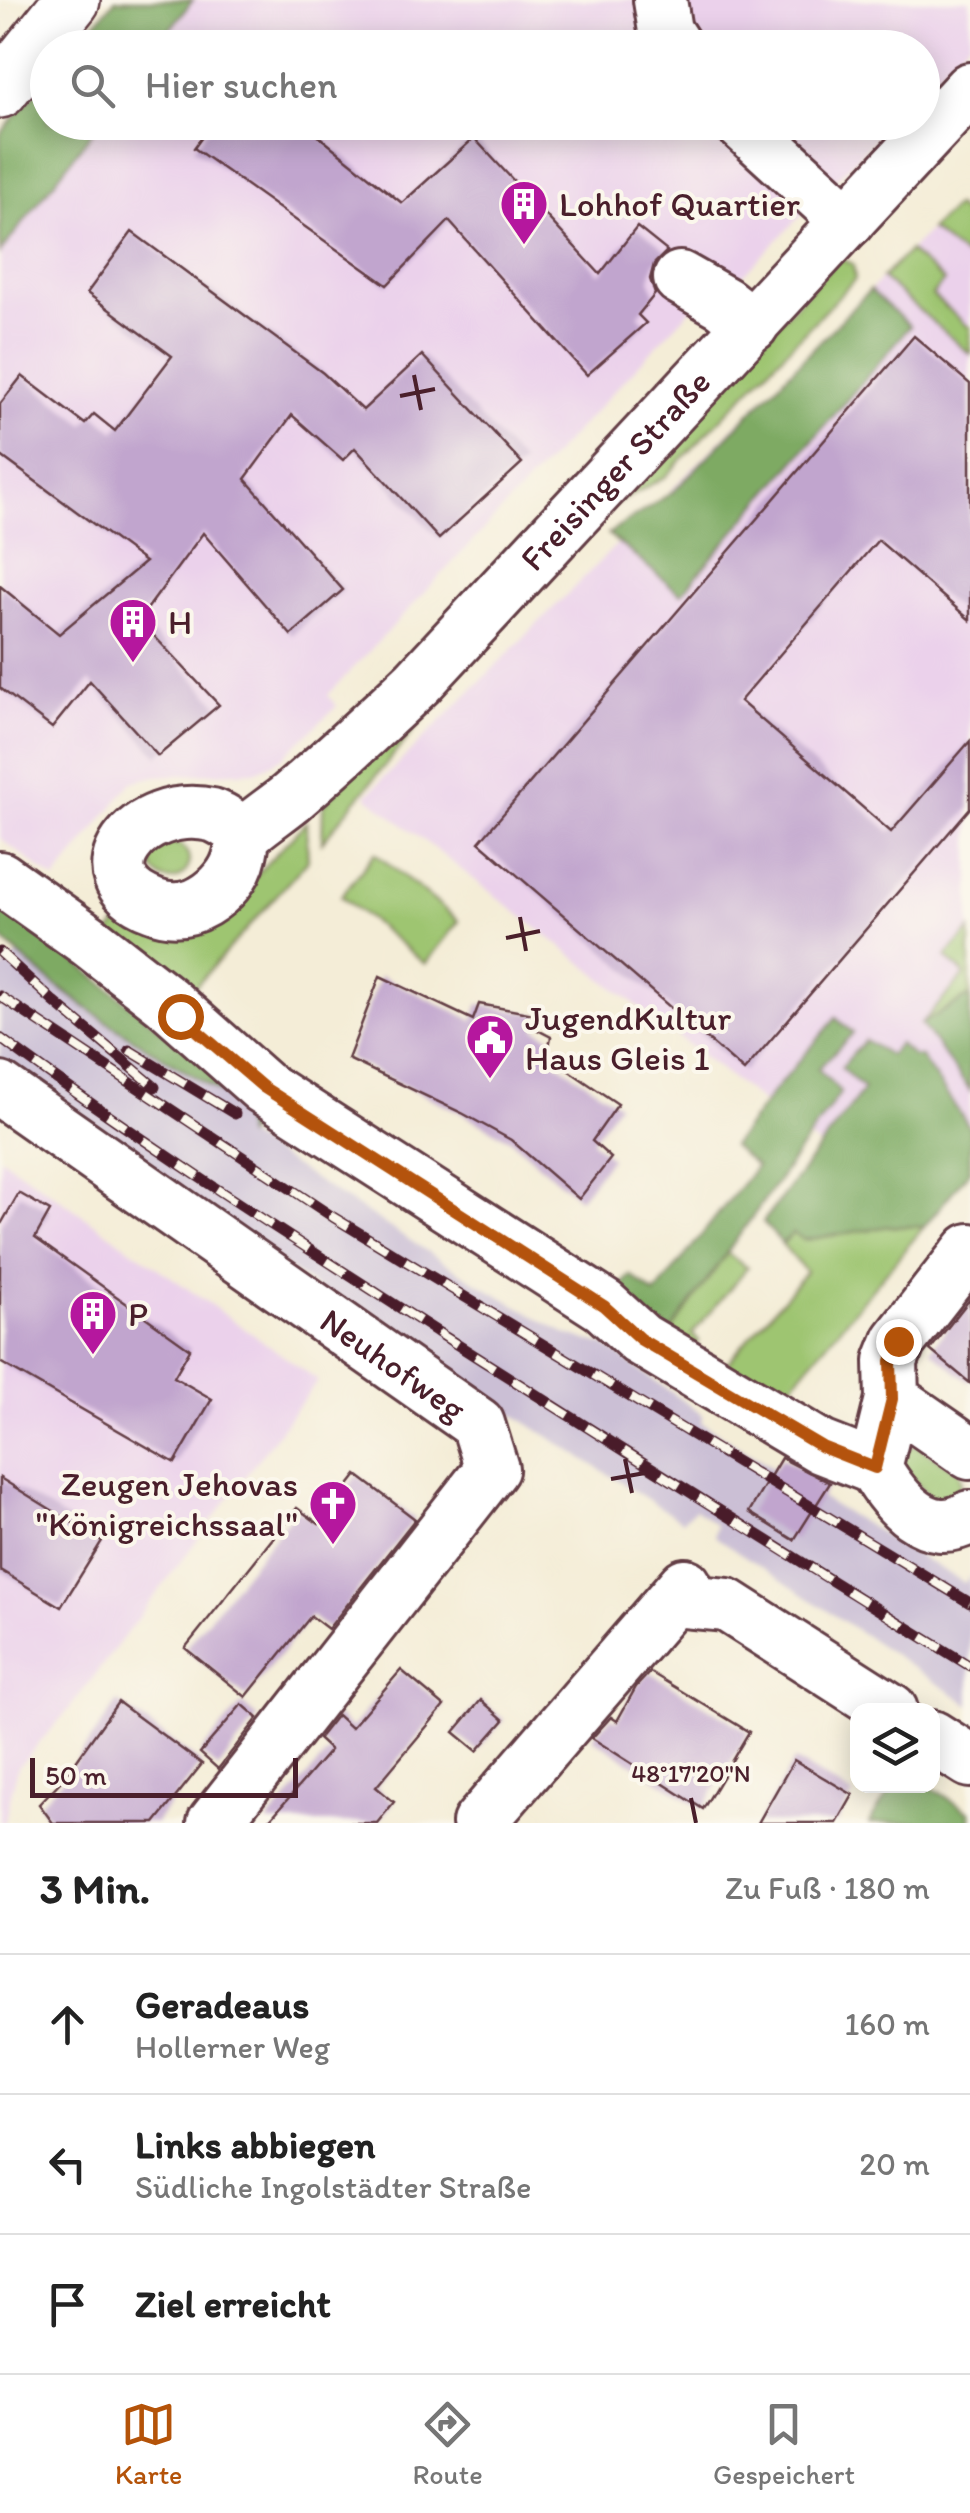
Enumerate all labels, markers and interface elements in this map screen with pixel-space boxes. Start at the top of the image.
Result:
search box [30,30,940,140]
icon: search [65,58,120,113]
text: Hier suchen [145,62,337,108]
building icon: Lohhof Quartier [498,178,550,246]
place label: Lohhof Quartier [559,183,800,225]
street label: Freisinger Straße [511,361,719,579]
building icon: H [107,596,159,664]
place label: H [168,601,192,643]
route start [158,994,204,1040]
place label: JugendKultur Haus Gleis 1 [525,997,731,1079]
public building icon: JugendKultur Haus Gleis 1 [464,1012,516,1080]
building icon: P [67,1288,119,1356]
place label: P [128,1293,148,1335]
street label: Neuhofweg [312,1299,474,1430]
route end [876,1319,922,1365]
place label: Zeugen Jehovas "Königreichssaal" [35,1463,298,1545]
church icon: Zeugen Jehovas "Königreichssaal" [307,1478,359,1546]
map controls [850,1703,940,1793]
button: layers [850,1703,940,1793]
scale bar [30,1753,298,1798]
text: 50 m [45,1758,107,1792]
text: 48°17'20"N [631,1758,751,1788]
text: 3 Min. [40,1863,150,1914]
text: Zu Fuß · 180 m [725,1869,930,1907]
text: Geradeaus [135,1982,309,2028]
icon: ahead [40,1997,95,2052]
text: 160 m [844,2005,930,2043]
text: Hollerner Weg [135,2028,330,2066]
text: Links abbiegen [135,2122,375,2168]
icon: left [40,2137,95,2192]
text: 20 m [859,2145,930,2183]
text: Südliche Ingolstädter Straße [135,2168,532,2206]
icon: arrive [40,2277,95,2332]
text: Ziel erreicht [135,2281,331,2327]
tab: Karte [115,2397,182,2491]
tab: Route [412,2397,483,2491]
tab: Gespeichert [713,2397,855,2491]

